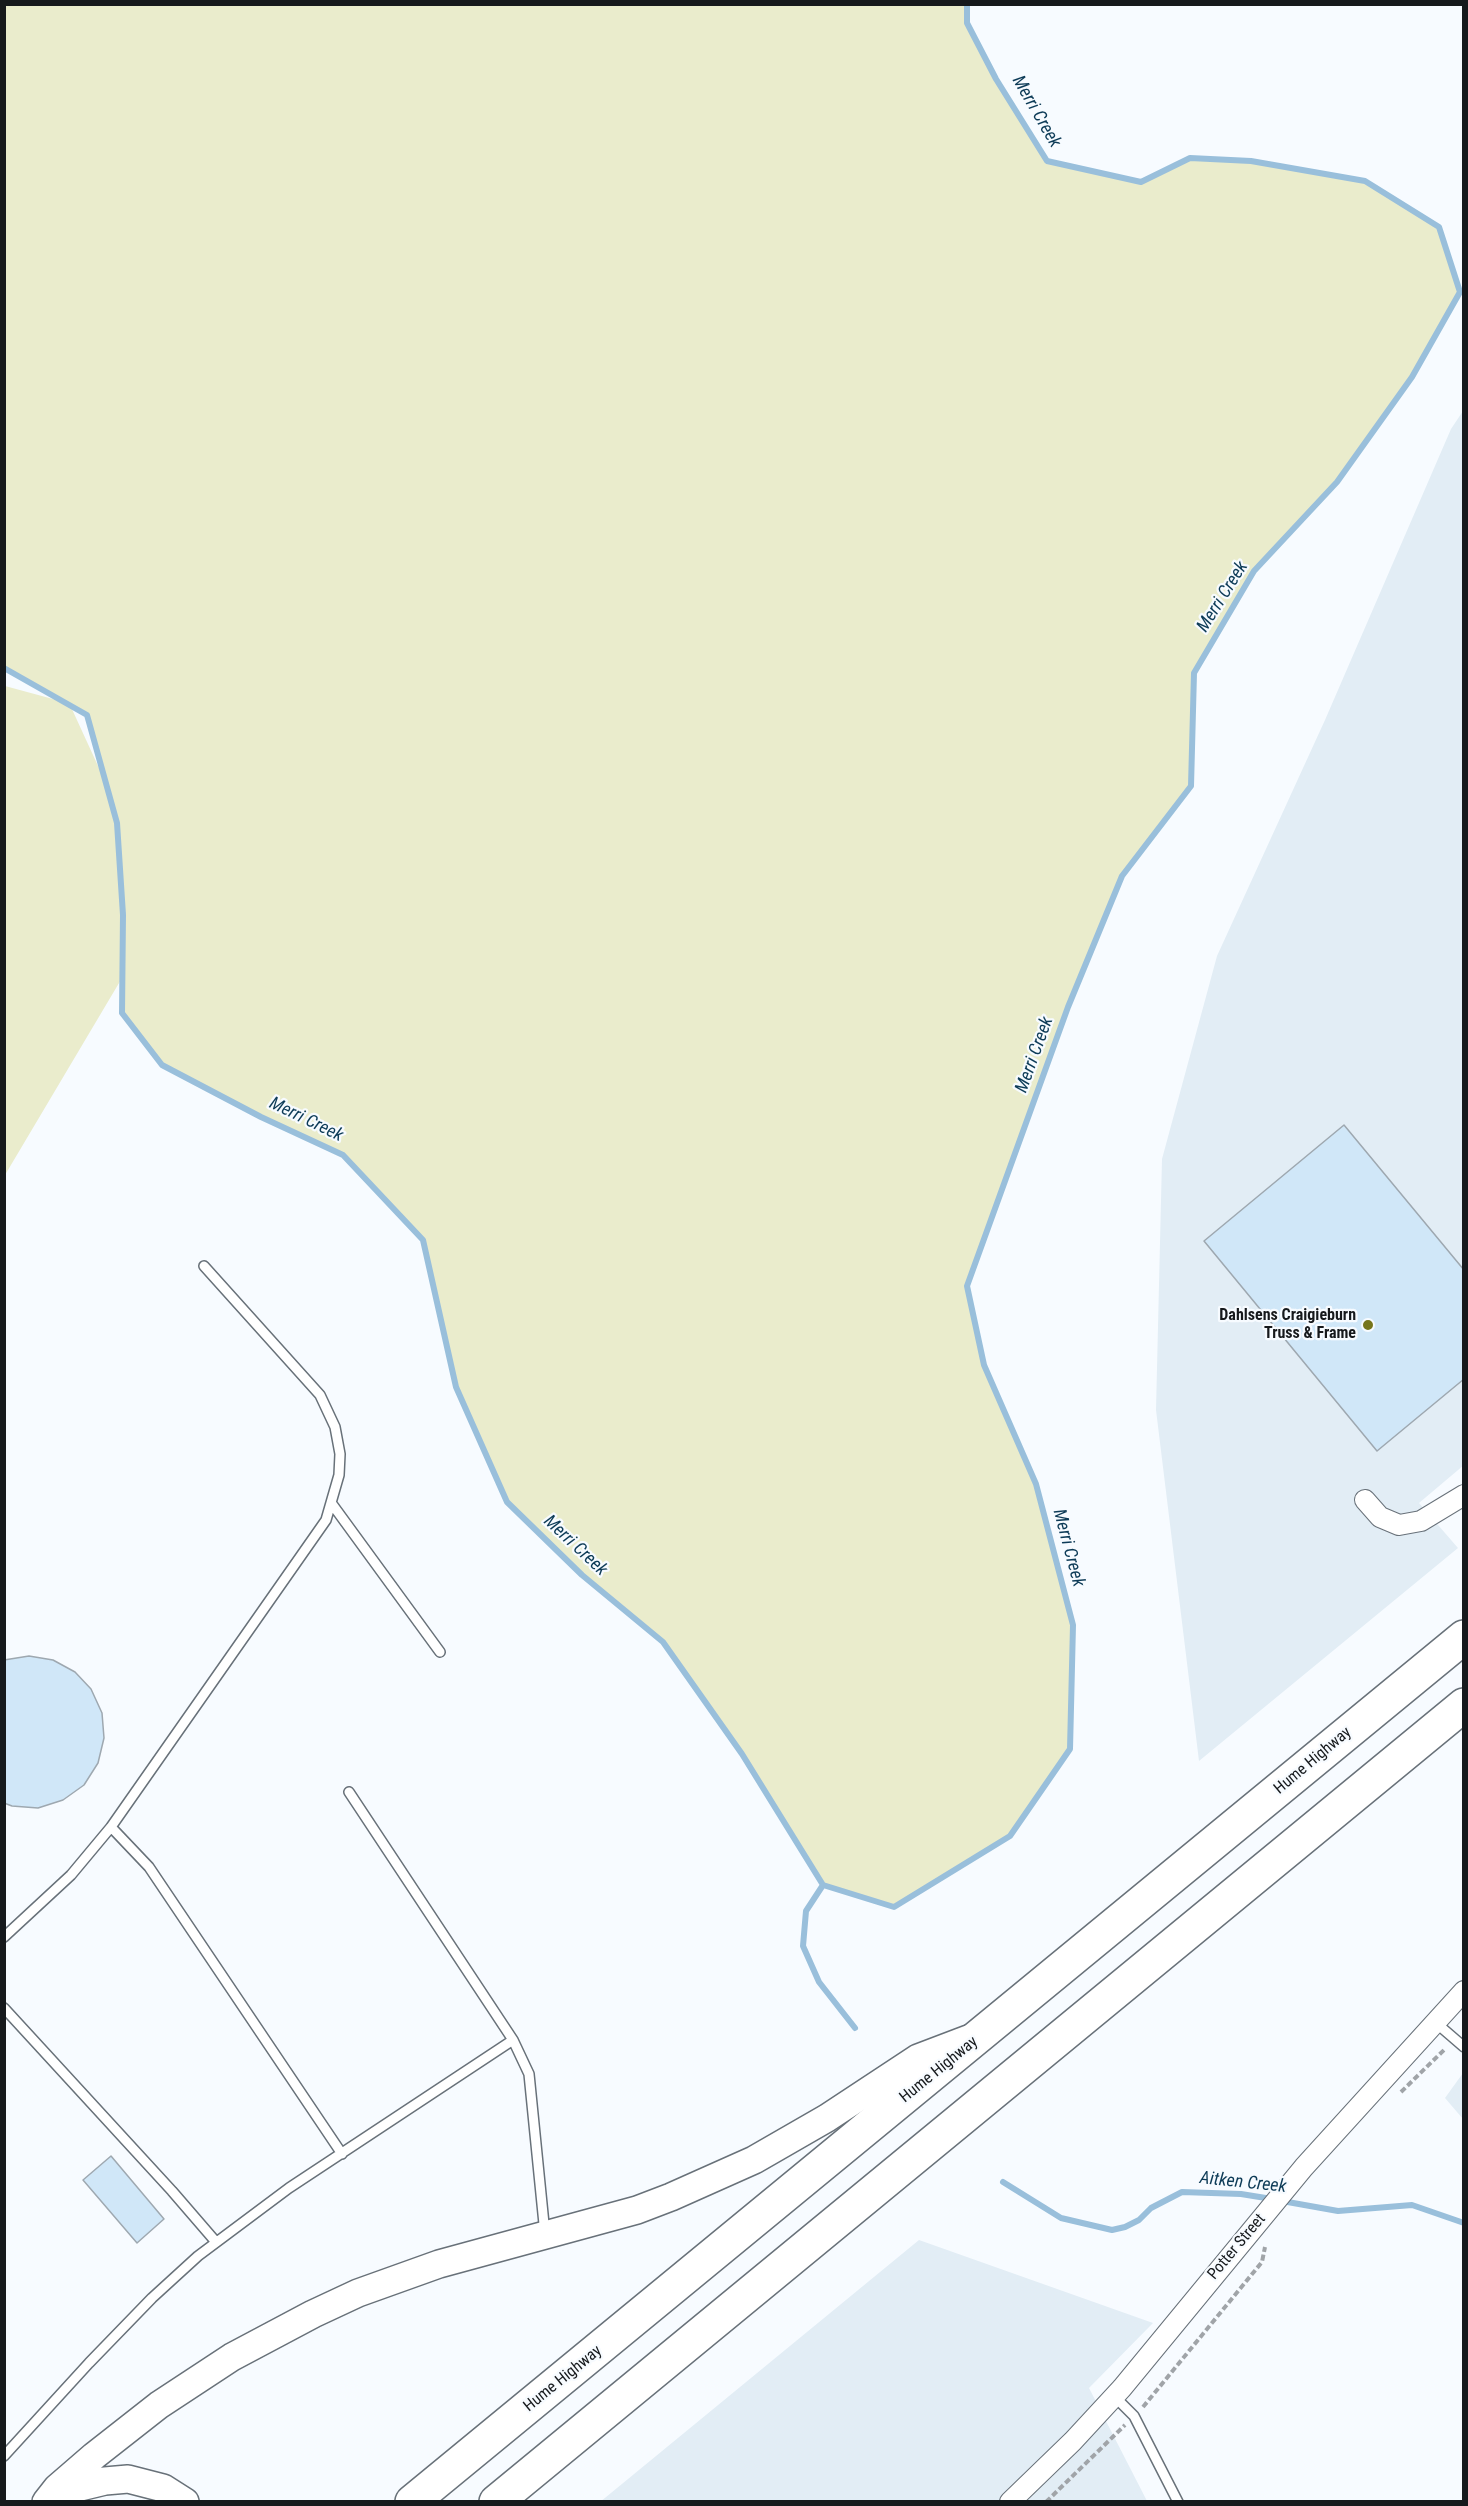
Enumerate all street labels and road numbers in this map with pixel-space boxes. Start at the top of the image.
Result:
street label: Hume Highway [1271,1723,1355,1799]
street label: Hume Highway [896,2033,982,2107]
street label: Potter Street [1204,2210,1270,2284]
street label: Hume Highway [520,2342,606,2416]

